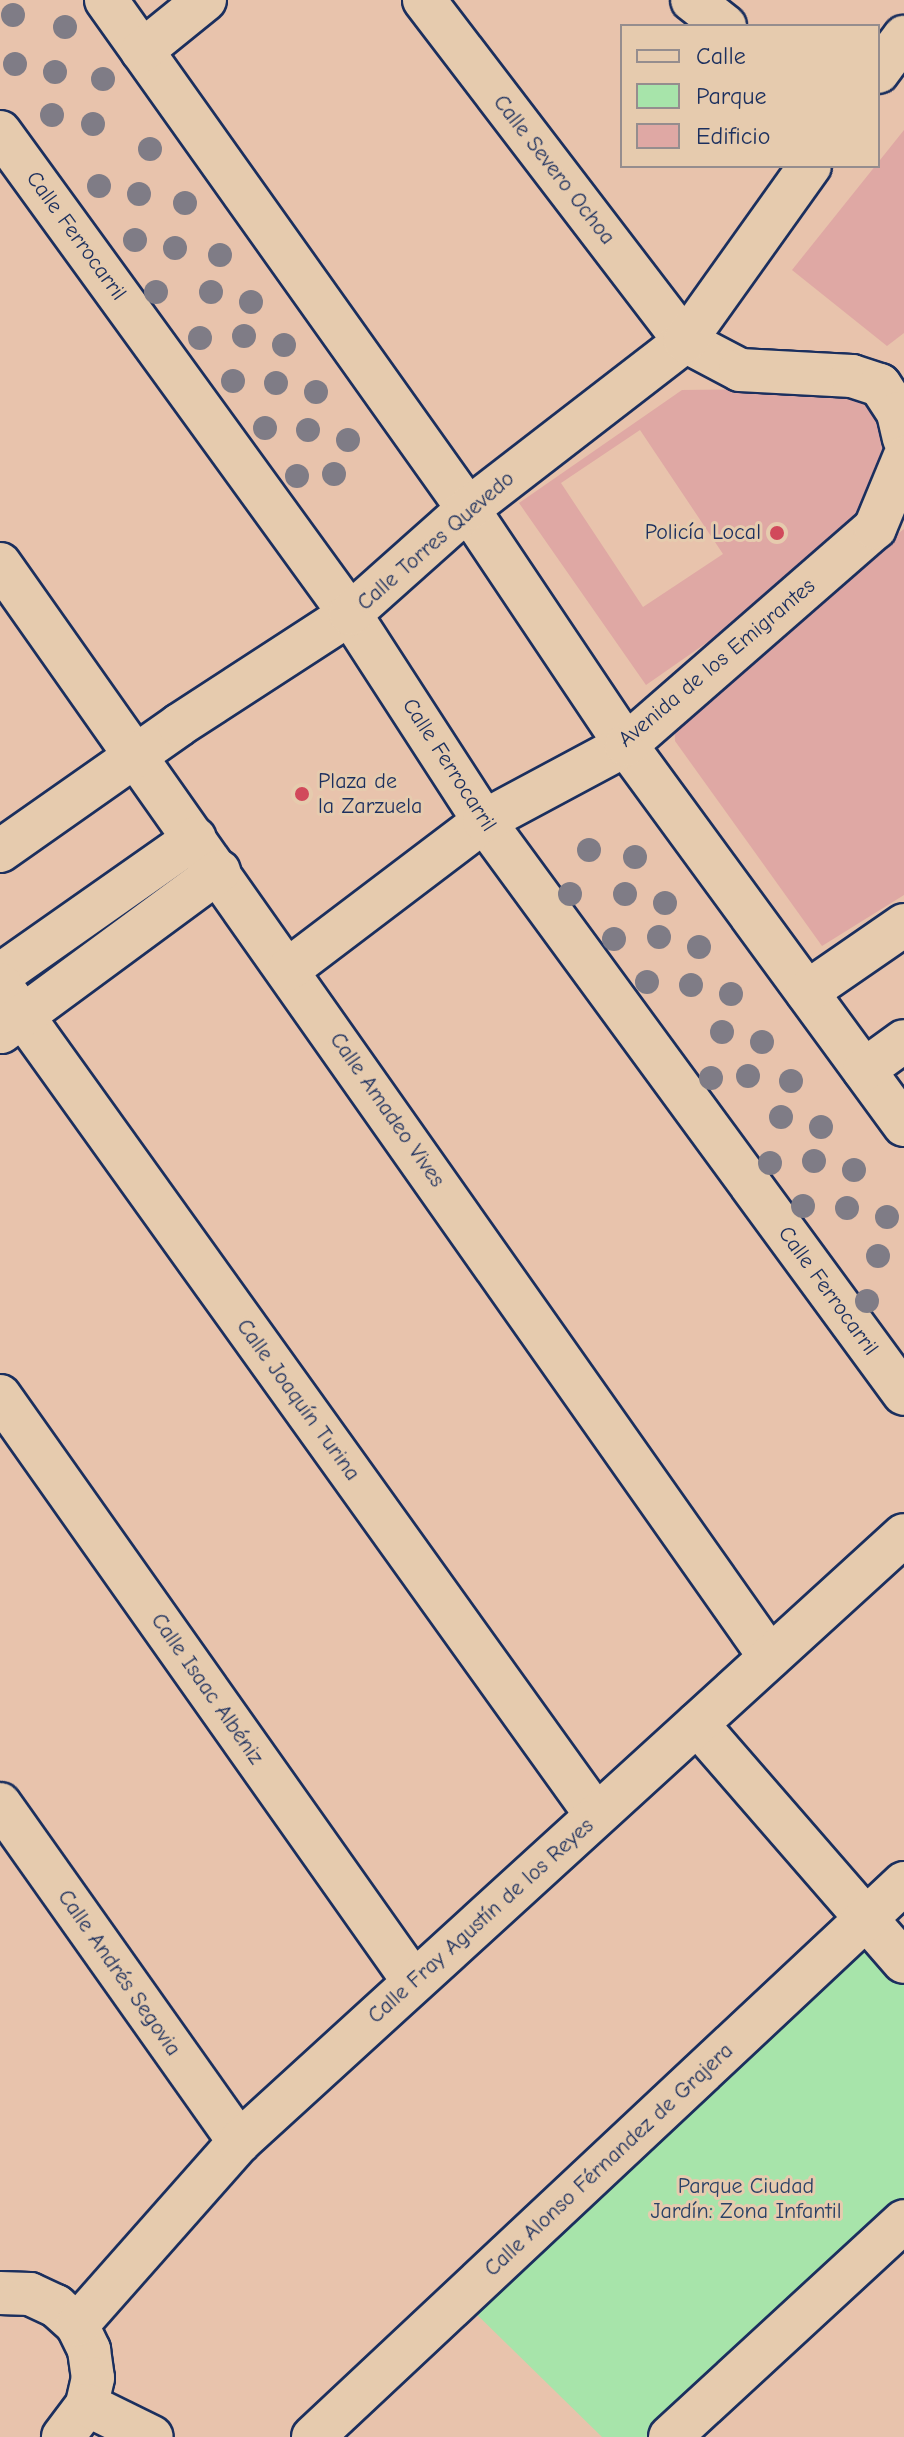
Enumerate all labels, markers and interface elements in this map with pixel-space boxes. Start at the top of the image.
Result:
legend [620,24,880,168]
text: Calle [696,42,746,70]
text: Parque [696,82,767,110]
street label: Calle Severo Ochoa [487,90,621,250]
text: Edificio [696,122,771,150]
street label: Calle Ferrocarril [20,166,132,306]
street label: Calle Torres Quevedo [352,466,520,616]
place label: Policía Local [645,520,761,546]
marker: Policía Local [768,524,786,542]
street label: Avenida de los Emigrantes [613,573,821,753]
street label: Calle Ferrocarril [396,694,502,836]
place label: Plaza de la Zarzuela [318,768,422,820]
marker: Plaza de la Zarzuela [293,785,311,803]
street label: Calle Amadeo Vives [324,1028,450,1192]
street label: Calle Ferrocarril [772,1221,884,1361]
street label: Calle Joaquín Turina [231,1314,365,1486]
street label: Calle Isaac Albéniz [145,1608,269,1770]
street label: Calle Fray Agustín de los Reyes [363,1813,599,2029]
street label: Calle Andrés Segovia [52,1885,186,2061]
street label: Calle Alonso Férnandez de Grajera [479,2038,739,2282]
park label: Parque Ciudad Jardín: Zona Infantil [650,2173,842,2224]

